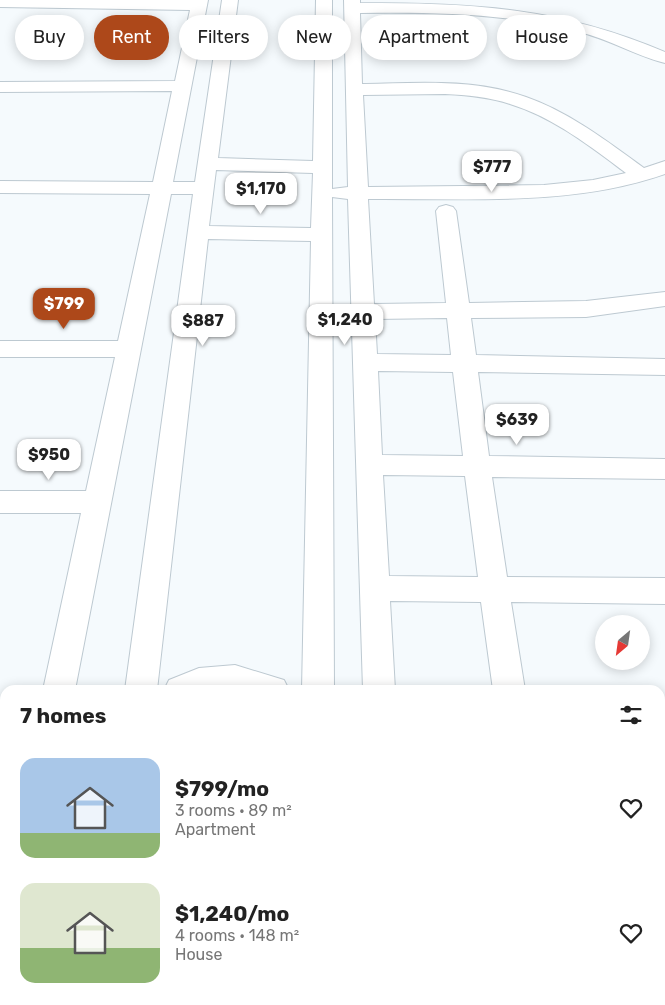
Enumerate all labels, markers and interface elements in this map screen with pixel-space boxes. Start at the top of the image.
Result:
chip: Buy [15,15,84,60]
chip: Rent [94,15,169,60]
chip: Filters [179,15,268,60]
chip: New [278,15,351,60]
chip: Apartment [361,15,487,60]
chip: House [497,15,586,60]
pin: $777 [462,150,522,193]
text: $777 [473,157,511,176]
pin: $1,170 [220,172,302,215]
text: $1,170 [236,179,286,198]
pin: $799 [34,288,94,330]
text: $799 [44,294,84,313]
pin: $887 [173,304,233,347]
pin: $1,240 [304,304,386,346]
text: $1,240 [317,310,373,329]
text: $887 [182,311,224,330]
pin: $639 [487,404,547,446]
text: $639 [496,410,538,429]
pin: $950 [19,438,79,481]
text: $950 [28,445,70,464]
north arrow [595,615,650,670]
map controls [595,615,650,670]
icon: filters [617,701,645,729]
text: 7 homes [20,703,106,728]
text: $799/mo [175,776,269,801]
icon: home [60,778,120,838]
icon: heart [617,794,645,822]
text: 3 rooms · 89 m² [175,801,292,820]
text: Apartment [175,820,255,839]
text: $1,240/mo [175,901,289,926]
icon: home [60,903,120,963]
icon: heart [617,919,645,947]
text: 4 rooms · 148 m² [175,926,299,945]
text: House [175,945,222,964]

